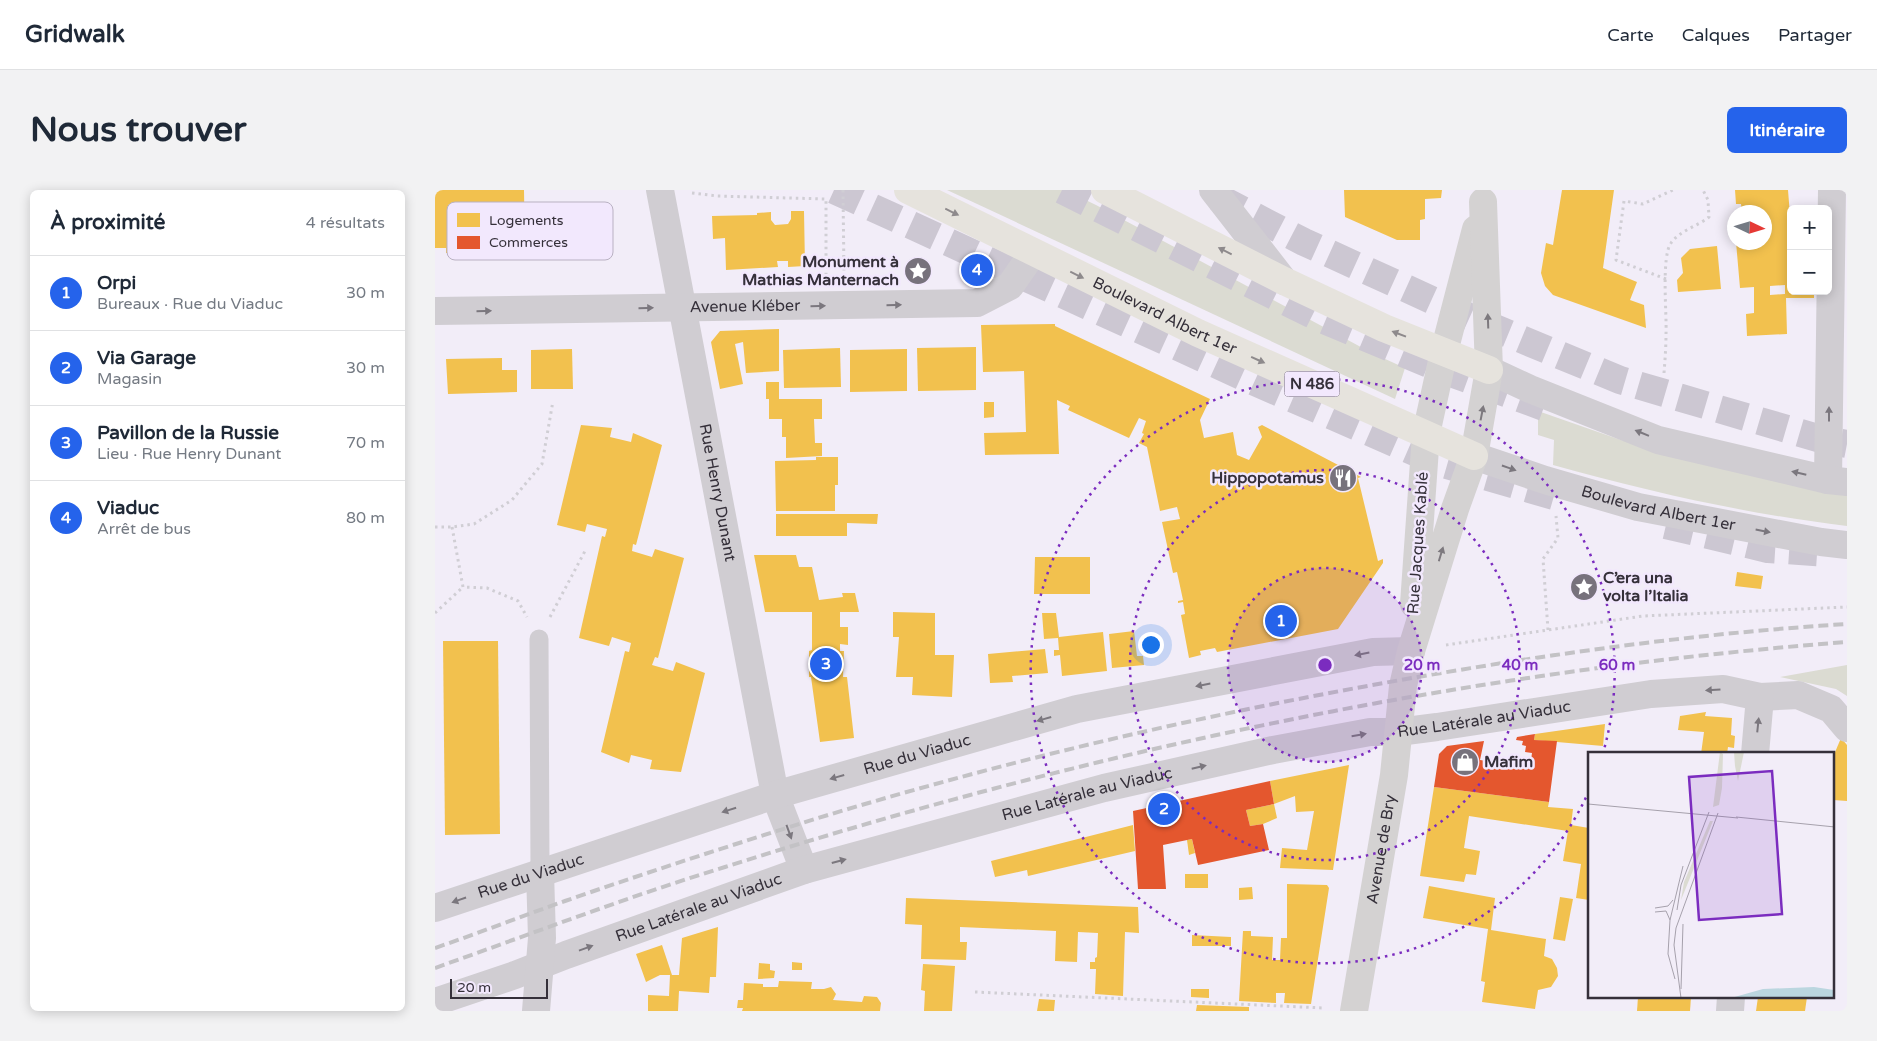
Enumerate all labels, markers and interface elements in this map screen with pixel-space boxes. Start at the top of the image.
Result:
text: Gridwalk [25,20,125,49]
text: Carte [1607,24,1654,46]
text: Calques [1682,24,1750,46]
text: Partager [1778,24,1852,46]
button: Itinéraire [1727,107,1847,153]
text: Nous trouver [30,109,246,151]
legend [447,202,613,260]
north arrow [1727,205,1772,250]
map controls [1787,205,1832,295]
button: + [1787,205,1832,250]
one-way arrow [945,208,959,216]
text: À proximité [50,210,165,235]
text: Logements [489,212,564,229]
text: 4 résultats [306,213,385,233]
text: Commerces [489,234,568,251]
one-way arrow [1218,247,1233,255]
button: − [1787,250,1832,295]
pin: 4 [961,251,993,289]
place label: Monument à Mathias Manternach [742,252,899,290]
place icon: Monument à Mathias Manternach [903,256,933,286]
one-way arrow [1070,271,1084,279]
text: Orpi [97,272,136,294]
street label: Boulevard Albert 1er [1089,273,1241,359]
text: 1 [61,283,71,303]
text: 30 m [346,283,385,303]
text: Bureaux · Rue du Viaduc [97,294,283,314]
street label: Avenue Kléber [690,296,801,317]
one-way arrow [886,300,902,308]
one-way arrow [810,302,826,310]
one-way arrow [638,304,654,312]
one-way arrow [476,306,492,314]
one-way arrow [1483,313,1491,329]
one-way arrow [1391,330,1406,337]
text: Via Garage [97,347,196,369]
one-way arrow [1251,357,1265,365]
text: 2 [61,358,71,378]
text: 30 m [346,358,385,378]
text: Magasin [97,369,162,389]
road number: N 486 [1285,372,1339,396]
one-way arrow [1478,405,1486,421]
one-way arrow [1825,406,1833,422]
text: Pavillon de la Russie [97,422,279,444]
street label: Rue Henry Dunant [695,422,740,563]
one-way arrow [1634,429,1649,437]
text: 3 [61,433,71,453]
text: 70 m [346,433,385,453]
text: Lieu · Rue Henry Dunant [97,444,281,464]
restaurant icon: Hippopotamus [1328,463,1358,493]
one-way arrow [1502,465,1517,472]
place label: Hippopotamus [1211,468,1324,488]
one-way arrow [1792,469,1807,477]
street label: Rue Jacques Kablé [1403,471,1433,615]
street label: Boulevard Albert 1er [1579,481,1738,536]
text: Viaduc [97,497,159,519]
text: 4 [61,508,71,528]
text: 80 m [346,508,385,528]
text: Arrêt de bus [97,519,191,539]
one-way arrow [1755,527,1771,535]
one-way arrow [1437,546,1445,561]
place label: C’era una volta l’Italia [1603,568,1689,606]
place icon: C’era una volta l’Italia [1569,572,1599,602]
pin: 1 [1265,602,1297,640]
your location [1138,632,1164,658]
pin: 3 [810,645,842,683]
one-way arrow [1354,650,1370,658]
centre of rings [1316,656,1334,674]
text: 20 m [1404,656,1440,674]
text: 40 m [1502,656,1538,674]
text: 60 m [1599,656,1635,674]
one-way arrow [1195,681,1210,689]
one-way arrow [1704,686,1720,694]
street label: Rue Latérale au Viaduc [1396,696,1572,742]
one-way arrow [1036,715,1051,723]
one-way arrow [1754,717,1762,733]
street label: Rue du Viaduc [861,730,973,779]
one-way arrow [1351,730,1367,738]
shop icon: Mafim [1450,747,1480,777]
place label: Mafim [1484,752,1533,772]
inset map [1588,752,1835,998]
one-way arrow [1192,762,1208,770]
street label: Rue Latérale au Viaduc [1000,763,1174,825]
one-way arrow [829,774,844,782]
pin: 2 [1148,790,1180,828]
street label: Avenue de Bry [1362,793,1401,905]
one-way arrow [721,806,736,814]
one-way arrow [786,825,794,840]
street label: Rue du Viaduc [475,849,587,903]
one-way arrow [832,856,847,864]
street label: Rue Latérale au Viaduc [613,869,784,947]
one-way arrow [451,896,466,904]
one-way arrow [579,944,594,952]
scale bar [450,976,547,999]
text: 20 m [457,979,491,996]

